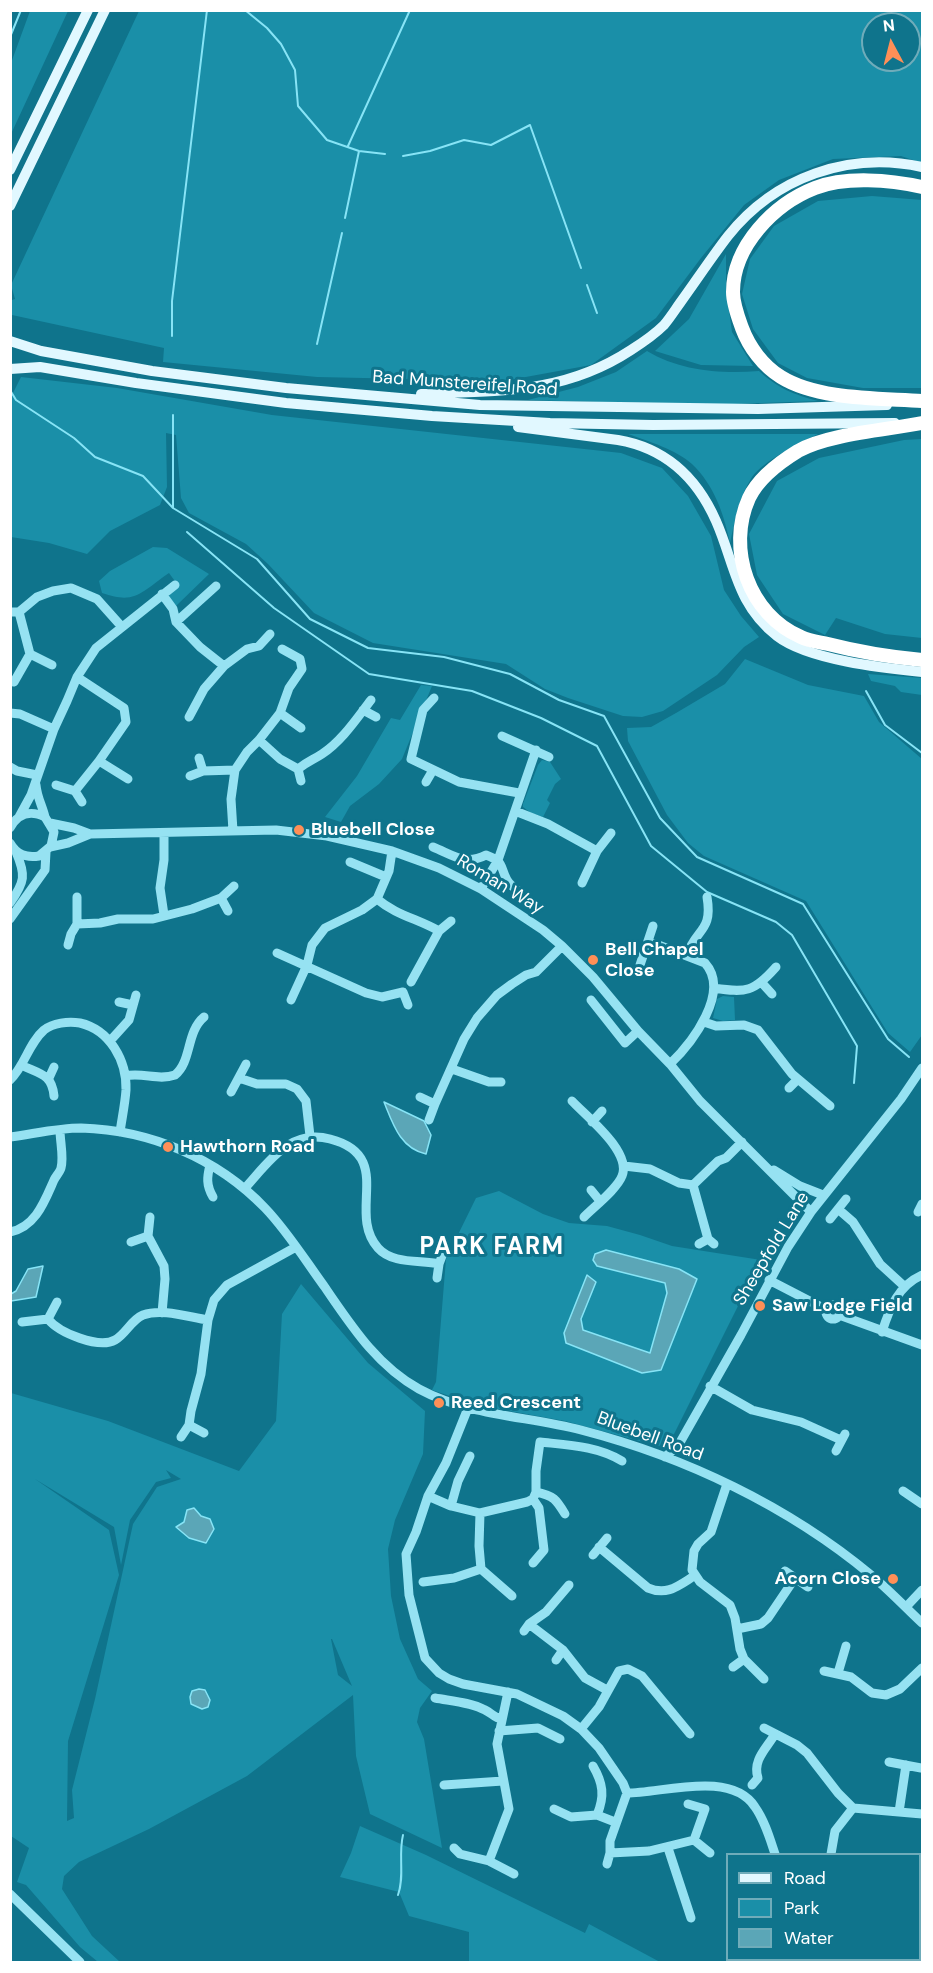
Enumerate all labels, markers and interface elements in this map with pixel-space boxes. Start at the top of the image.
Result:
north arrow [861,12,921,72]
text: N [882,14,896,37]
street label: Bad Munstereifel Road [372,367,558,401]
place label: Bluebell Close [311,819,435,841]
marker: Bluebell Close [292,823,306,837]
street label: Roman Way [453,851,547,919]
place label: Bell Chapel Close [605,939,704,982]
marker: Bell Chapel Close [586,953,600,967]
place label: Hawthorn Road [180,1136,315,1158]
marker: Hawthorn Road [161,1140,175,1154]
street label: Sheepfold Lane [730,1188,814,1310]
district label: PARK FARM [420,1234,564,1262]
place label: Saw Lodge Field [772,1295,913,1317]
marker: Saw Lodge Field [753,1299,767,1313]
place label: Reed Crescent [451,1392,581,1414]
marker: Reed Crescent [432,1396,446,1410]
street label: Bluebell Road [594,1408,706,1466]
place label: Acorn Close [775,1568,881,1590]
marker: Acorn Close [886,1572,900,1586]
legend [726,1853,921,1961]
text: Road [784,1866,826,1890]
text: Park [784,1896,820,1920]
text: Water [784,1926,834,1950]

